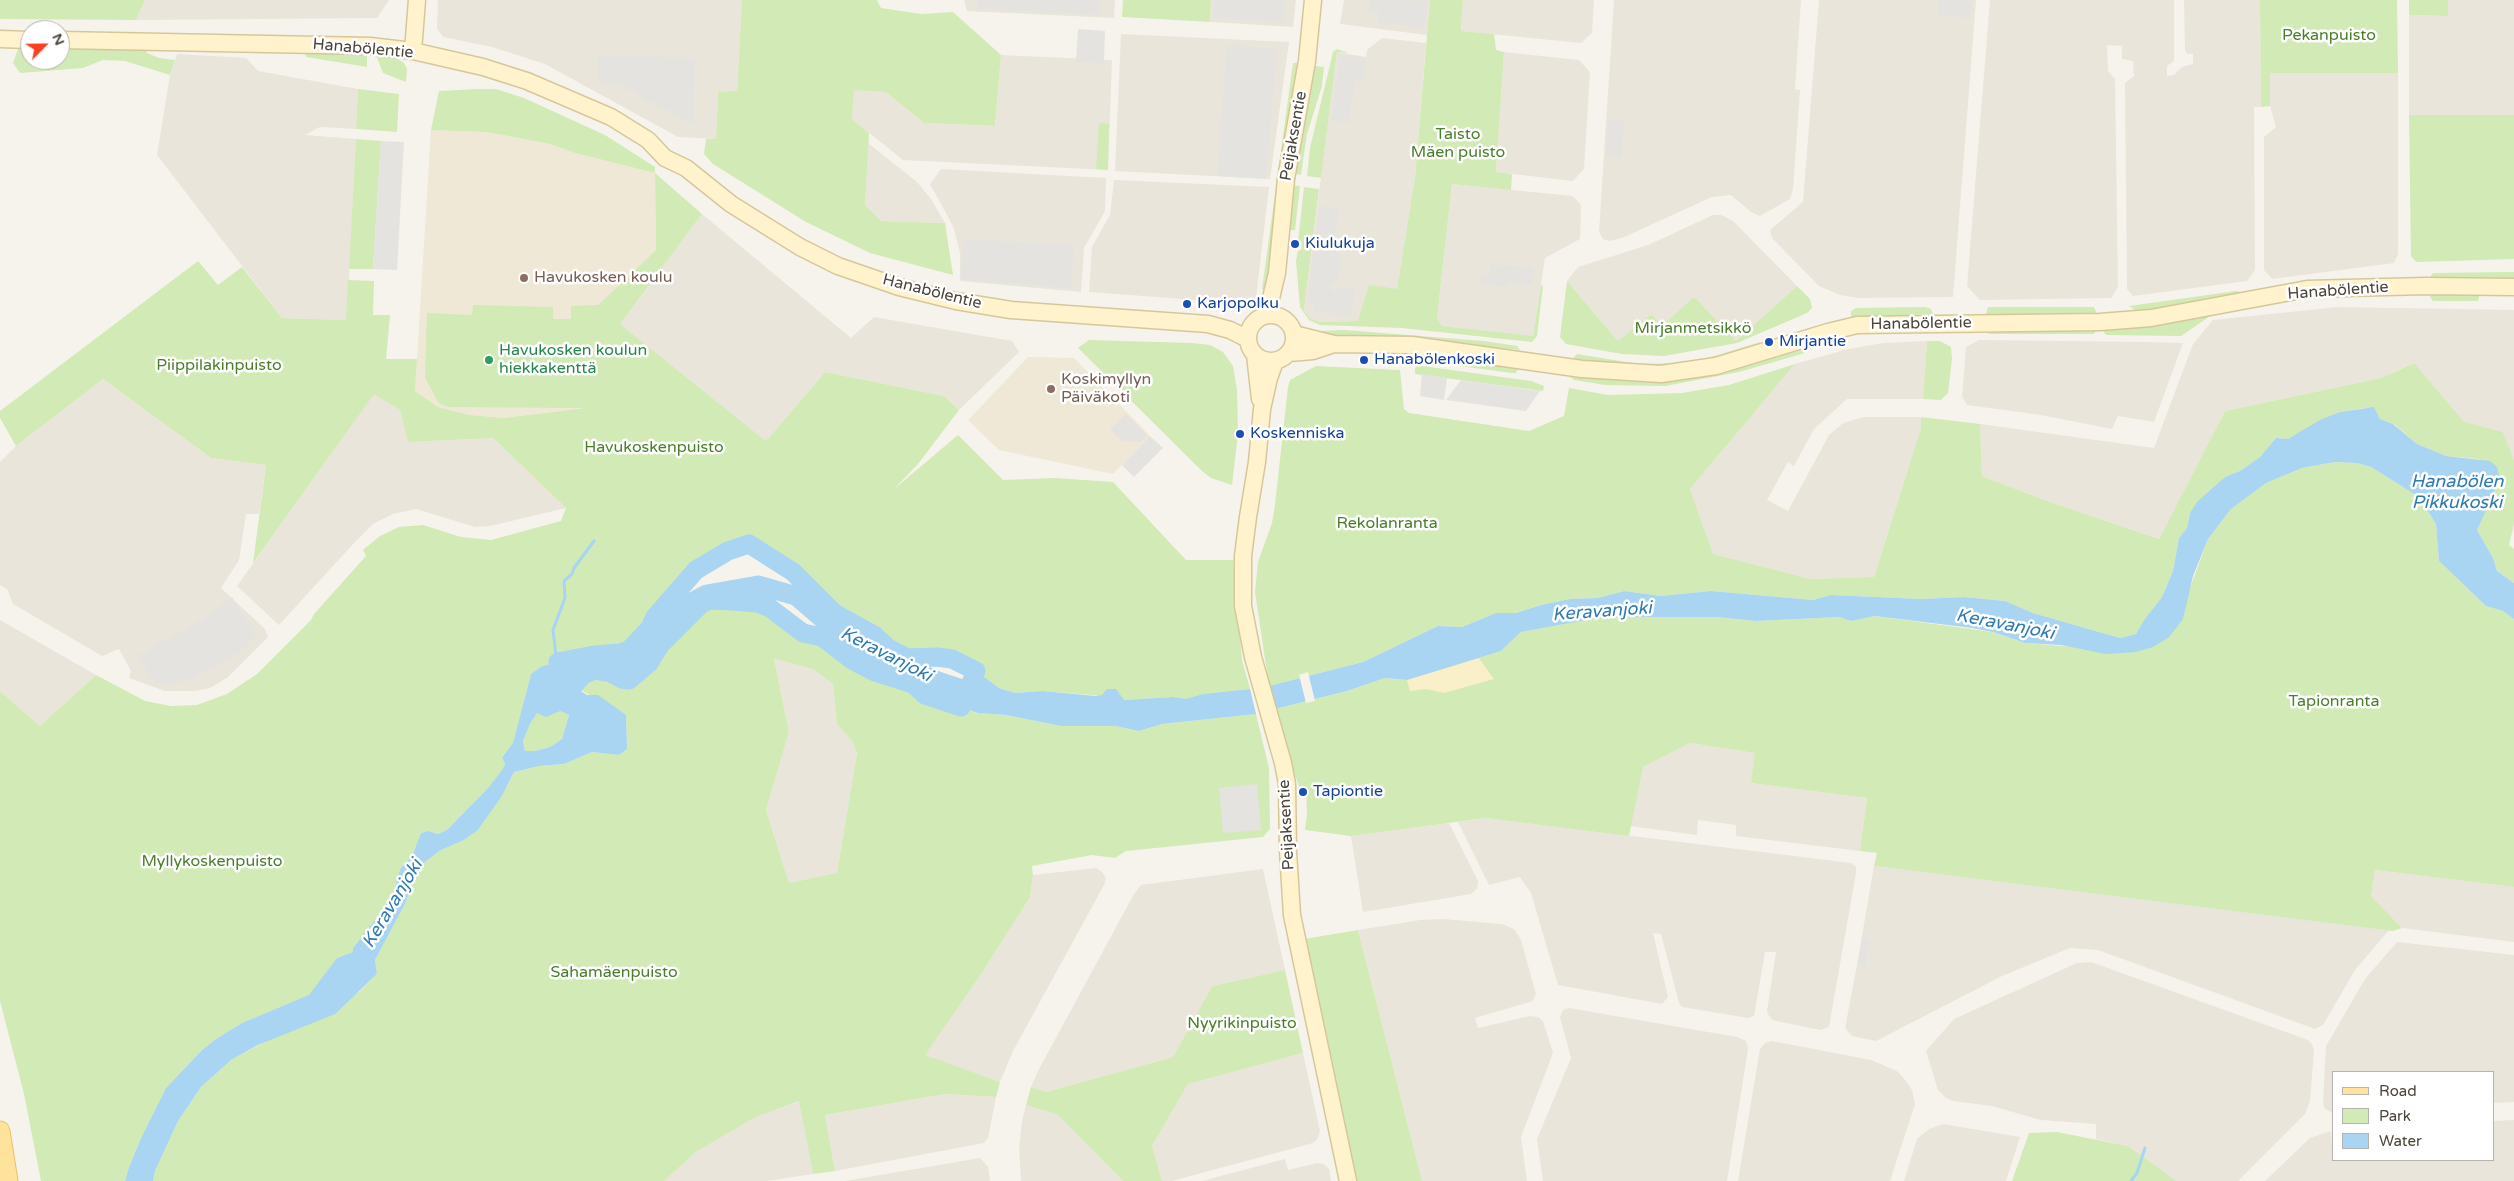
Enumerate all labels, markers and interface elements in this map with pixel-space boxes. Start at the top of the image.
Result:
north arrow [20,20,70,70]
park label: Pekanpuisto [2282,26,2376,46]
text: N [48,31,68,48]
street label: Hanabölentie [312,35,414,63]
street label: Peijaksentie [1277,90,1311,182]
park label: Taisto Mäen puisto [1411,125,1505,163]
place label: Kiulukuja [1305,234,1375,254]
marker: Kiulukuja [1289,238,1301,250]
place label: Havukosken koulu [534,268,672,288]
street label: Hanabölentie [880,270,984,314]
marker: Havukosken koulu [518,272,530,284]
street label: Hanabölentie [2287,278,2389,304]
place label: Karjopolku [1197,294,1279,314]
marker: Karjopolku [1181,298,1193,310]
street label: Hanabölentie [1870,314,1972,334]
park label: Mirjanmetsikkö [1635,319,1751,339]
place label: Mirjantie [1779,332,1846,352]
marker: Mirjantie [1763,336,1775,348]
place label: Havukosken koulun hiekkakenttä [499,341,647,379]
place label: Hanabölenkoski [1374,350,1495,370]
marker: Havukosken koulun hiekkakenttä [483,354,495,366]
marker: Hanabölenkoski [1358,354,1370,366]
park label: Piippilakinpuisto [156,356,282,376]
place label: Koskimyllyn Päiväkoti [1061,370,1151,408]
marker: Koskimyllyn Päiväkoti [1045,383,1057,395]
place label: Koskenniska [1250,424,1344,444]
marker: Koskenniska [1234,428,1246,440]
park label: Havukoskenpuisto [584,438,724,458]
water label: Hanabölen Pikkukoski [2411,471,2503,514]
park label: Rekolanranta [1336,514,1438,534]
water label: Keravanjoki [1552,598,1652,626]
water label: Keravanjoki [1954,605,2056,645]
water label: Keravanjoki [837,623,935,687]
park label: Tapionranta [2289,692,2379,712]
street label: Peijaksentie [1275,779,1299,871]
place label: Tapiontie [1313,782,1383,802]
marker: Tapiontie [1297,786,1309,798]
park label: Myllykoskenpuisto [142,852,282,872]
water label: Keravanjoki [358,856,428,952]
park label: Sahamäenpuisto [550,963,678,983]
park label: Nyyrikinpuisto [1187,1014,1297,1034]
legend [2332,1071,2494,1161]
text: Road [2379,1082,2417,1100]
text: Park [2379,1107,2411,1125]
text: Water [2379,1132,2422,1150]

